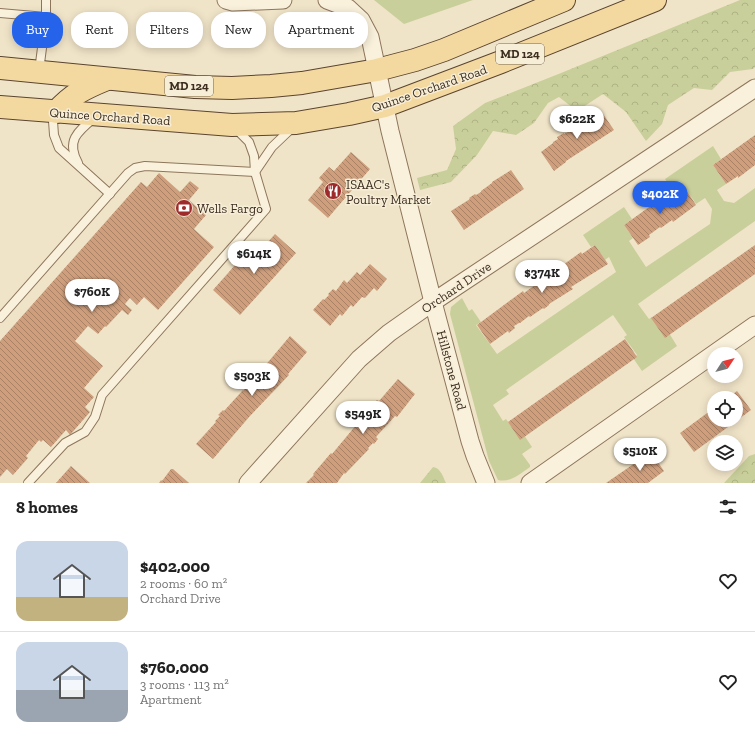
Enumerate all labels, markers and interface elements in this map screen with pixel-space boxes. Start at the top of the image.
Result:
chip: Buy [12,12,63,48]
chip: Rent [71,12,128,48]
chip: Filters [136,12,203,48]
chip: New [211,12,266,48]
chip: Apartment [274,12,368,48]
road number: MD 124 [496,44,544,64]
street label: Quince Orchard Road [370,62,489,115]
road number: MD 124 [165,76,213,96]
street label: Quince Orchard Road [49,105,171,128]
pin: $622K [549,106,605,140]
text: $622K [559,111,595,126]
place label: ISAAC's Poultry Market [346,177,431,207]
restaurant icon: ISAAC's Poultry Market [323,181,343,201]
pin: $402K [632,181,688,215]
text: $402K [641,186,679,201]
bank icon: Wells Fargo [174,198,194,218]
place label: Wells Fargo [197,201,263,216]
pin: $614K [226,241,282,275]
text: $614K [237,246,271,261]
street label: Orchard Drive [419,259,494,316]
pin: $374K [514,260,570,294]
text: $374K [524,265,560,280]
pin: $760K [64,279,120,313]
text: $760K [74,284,110,299]
street label: Hillstone Road [434,329,469,412]
north arrow [707,347,743,383]
map controls [707,347,743,471]
pin: $503K [224,363,280,397]
text: $503K [234,368,270,383]
button: locate [707,391,743,427]
pin: $549K [335,401,391,435]
text: $549K [345,406,381,421]
button: layers [707,435,743,471]
pin: $510K [612,438,668,472]
text: $510K [623,443,657,458]
icon: filters [717,496,739,518]
text: 8 homes [16,497,78,517]
text: $402,000 [140,556,210,576]
icon: home [48,557,96,605]
icon: heart [717,570,739,592]
text: 2 rooms · 60 m² [140,576,227,591]
text: Orchard Drive [140,591,221,606]
text: $760,000 [140,657,209,677]
icon: home [48,658,96,706]
icon: heart [717,671,739,693]
text: 3 rooms · 113 m² [140,677,229,692]
text: Apartment [140,692,202,707]

